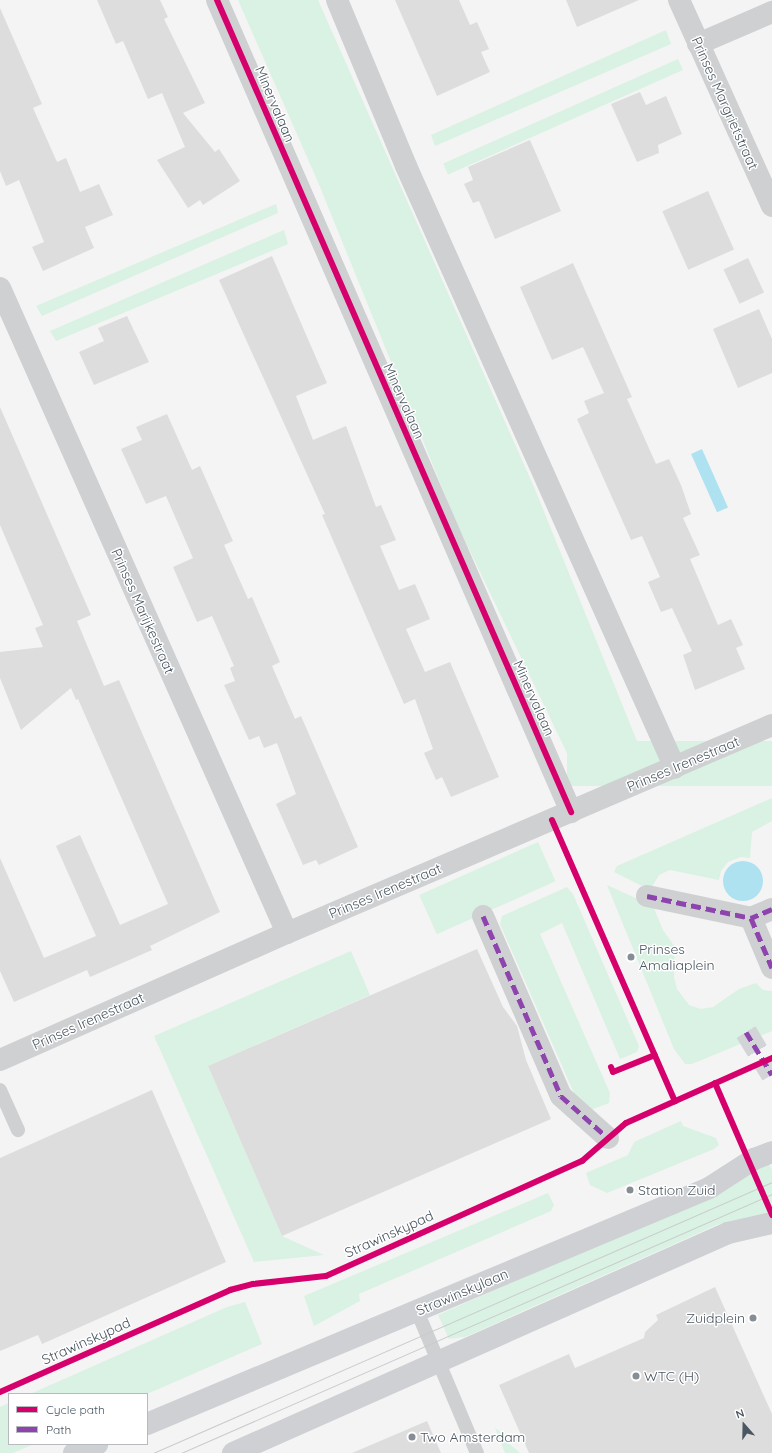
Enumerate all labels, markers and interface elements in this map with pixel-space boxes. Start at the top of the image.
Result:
street label: Prinses Margrietstraat [688,34,762,172]
street label: Minervalaan [251,63,299,145]
street label: Minervalaan [380,361,428,441]
street label: Prinses Marijkestraat [108,546,178,676]
street label: Minervalaan [510,658,558,738]
street label: Prinses Irenestraat [624,733,742,795]
street label: Prinses Irenestraat [326,860,444,922]
place label: Prinses Amaliaplein [639,941,715,974]
marker: Prinses Amaliaplein [626,952,636,962]
street label: Prinses Irenestraat [30,989,146,1053]
place label: Station Zuid [638,1182,716,1198]
marker: Station Zuid [625,1185,635,1195]
street label: Strawinskypad [342,1207,436,1261]
street label: Strawinskylaan [413,1265,511,1319]
place label: Zuidplein [686,1310,745,1326]
marker: Zuidplein [748,1313,758,1323]
street label: Strawinskypad [39,1314,133,1368]
place label: WTC (H) [644,1368,699,1384]
marker: WTC (H) [631,1371,641,1381]
legend [8,1393,148,1445]
text: Cycle path [46,1402,105,1417]
north arrow [724,1405,764,1445]
text: N [734,1406,746,1422]
text: Path [46,1422,71,1437]
place label: Two Amsterdam [420,1429,525,1445]
marker: Two Amsterdam [407,1432,417,1442]

